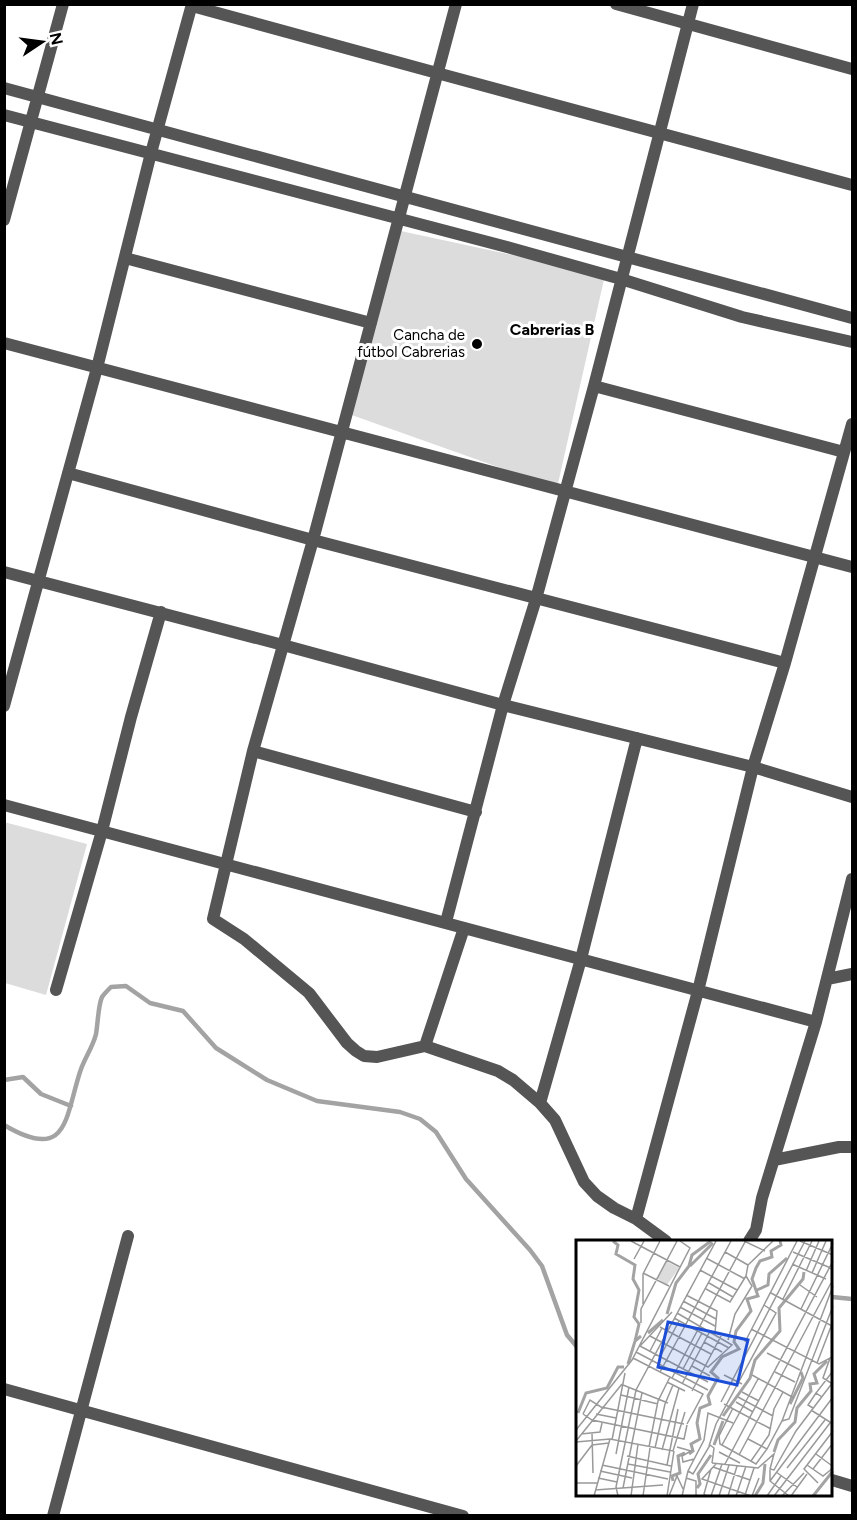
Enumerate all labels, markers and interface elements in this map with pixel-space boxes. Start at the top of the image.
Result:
north arrow [12,12,72,72]
text: N [45,31,67,47]
district label: Cabrerias B [510,320,594,339]
place label: Cancha de fútbol Cabrerias [357,326,465,361]
marker: Cancha de fútbol Cabrerias [470,337,484,351]
inset map [576,1240,833,1496]

